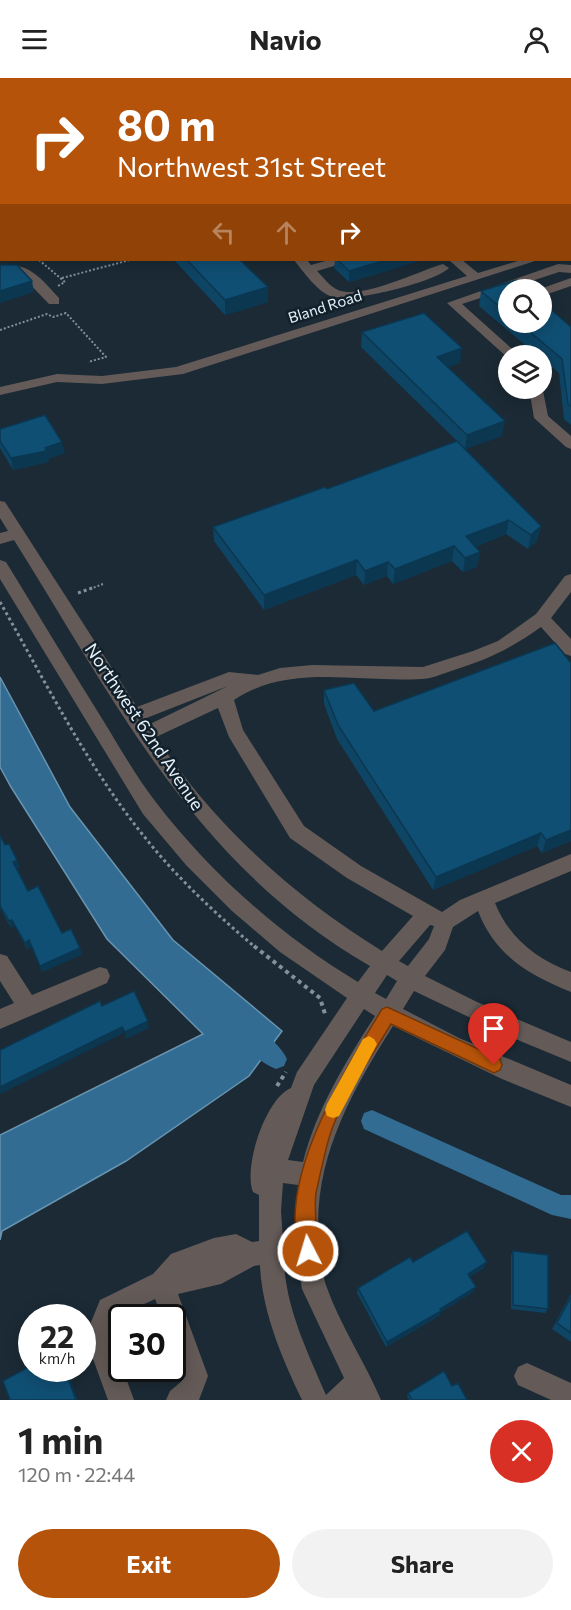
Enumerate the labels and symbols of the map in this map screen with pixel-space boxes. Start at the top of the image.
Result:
street label: Bland Road [286,286,364,326]
street label: Northwest 62nd Avenue [81,639,209,814]
pin [468,1003,519,1065]
position arrow [276,1219,340,1283]
speed limit sign: 30 [108,1304,186,1382]

